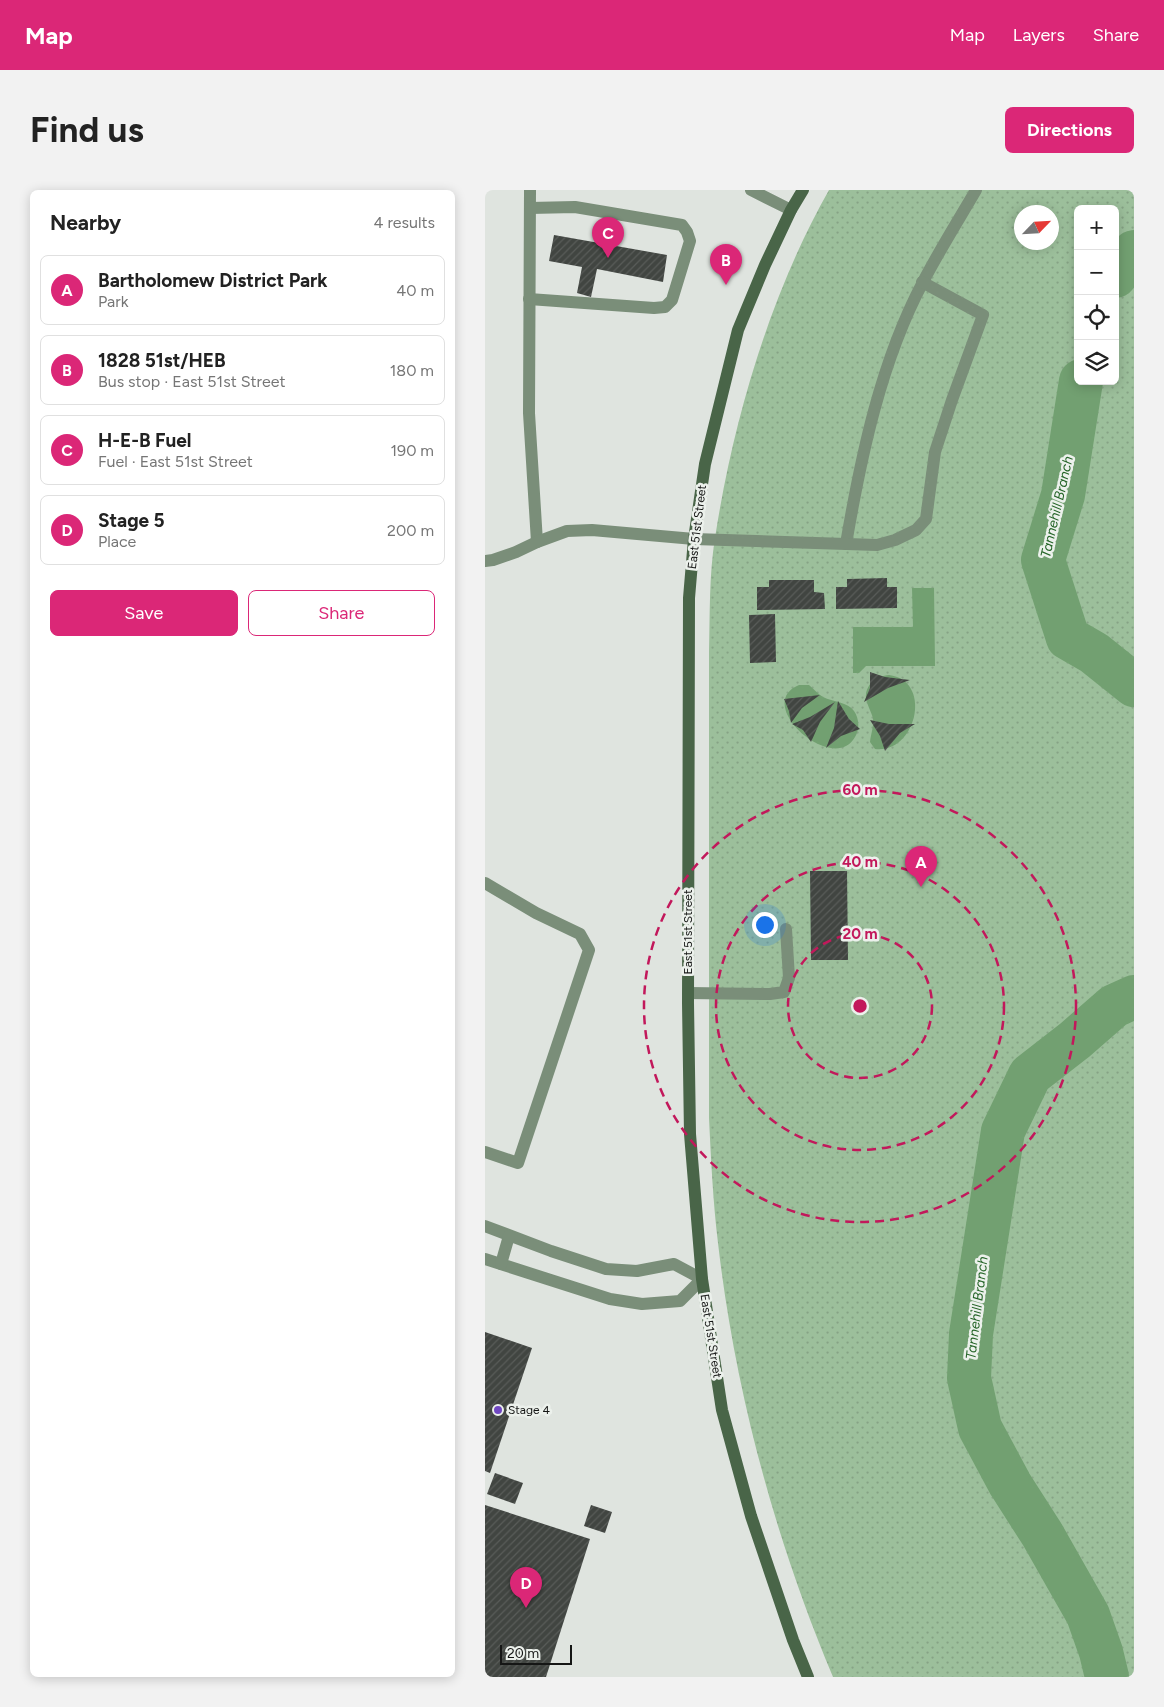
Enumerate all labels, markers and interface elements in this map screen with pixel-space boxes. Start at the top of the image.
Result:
text: Map [25,21,73,50]
text: Map [950,24,985,46]
text: Layers [1013,24,1065,46]
text: Share [1093,24,1139,46]
button: Directions [1005,107,1134,153]
text: Find us [30,109,144,151]
north arrow [1014,205,1059,250]
map controls [1074,205,1119,385]
button: + [1074,205,1119,250]
text: Nearby [50,210,121,235]
text: 4 results [374,213,435,232]
pin: C [592,217,624,258]
pin: B [710,244,742,285]
button: − [1074,250,1119,295]
text: Bartholomew District Park [98,269,328,292]
text: A [61,281,73,300]
text: 40 m [396,281,434,300]
text: Park [98,292,128,311]
button: locate [1074,295,1119,340]
button: layers [1074,340,1119,385]
text: 1828 51st/HEB [98,349,226,372]
text: B [62,361,72,380]
text: 180 m [390,361,434,380]
text: Bus stop · East 51st Street [98,372,285,391]
text: H-E-B Fuel [98,429,191,452]
text: C [61,441,73,460]
text: 190 m [391,441,434,460]
text: Fuel · East 51st Street [98,452,253,471]
water label: Tannehill Branch [1037,454,1077,560]
street label: East 51st Street [685,484,709,570]
text: Stage 5 [98,509,165,532]
text: D [61,521,73,540]
text: 200 m [387,521,434,540]
text: Place [98,532,136,551]
button: Save [50,590,238,636]
button: Share [248,590,435,636]
text: 60 m [842,781,878,799]
pin: A [905,846,937,887]
text: 40 m [842,853,878,871]
street label: East 51st Street [681,889,695,974]
your location [752,912,778,938]
text: 20 m [842,925,878,943]
centre of rings [851,997,869,1015]
water label: Tannehill Branch [962,1255,992,1361]
street label: East 51st Street [697,1293,725,1379]
place label: Stage 4 [508,1403,551,1417]
marker: Stage 4 [492,1404,504,1416]
pin: D [510,1567,542,1608]
scale bar [500,1642,573,1665]
text: 20 m [507,1645,539,1662]

